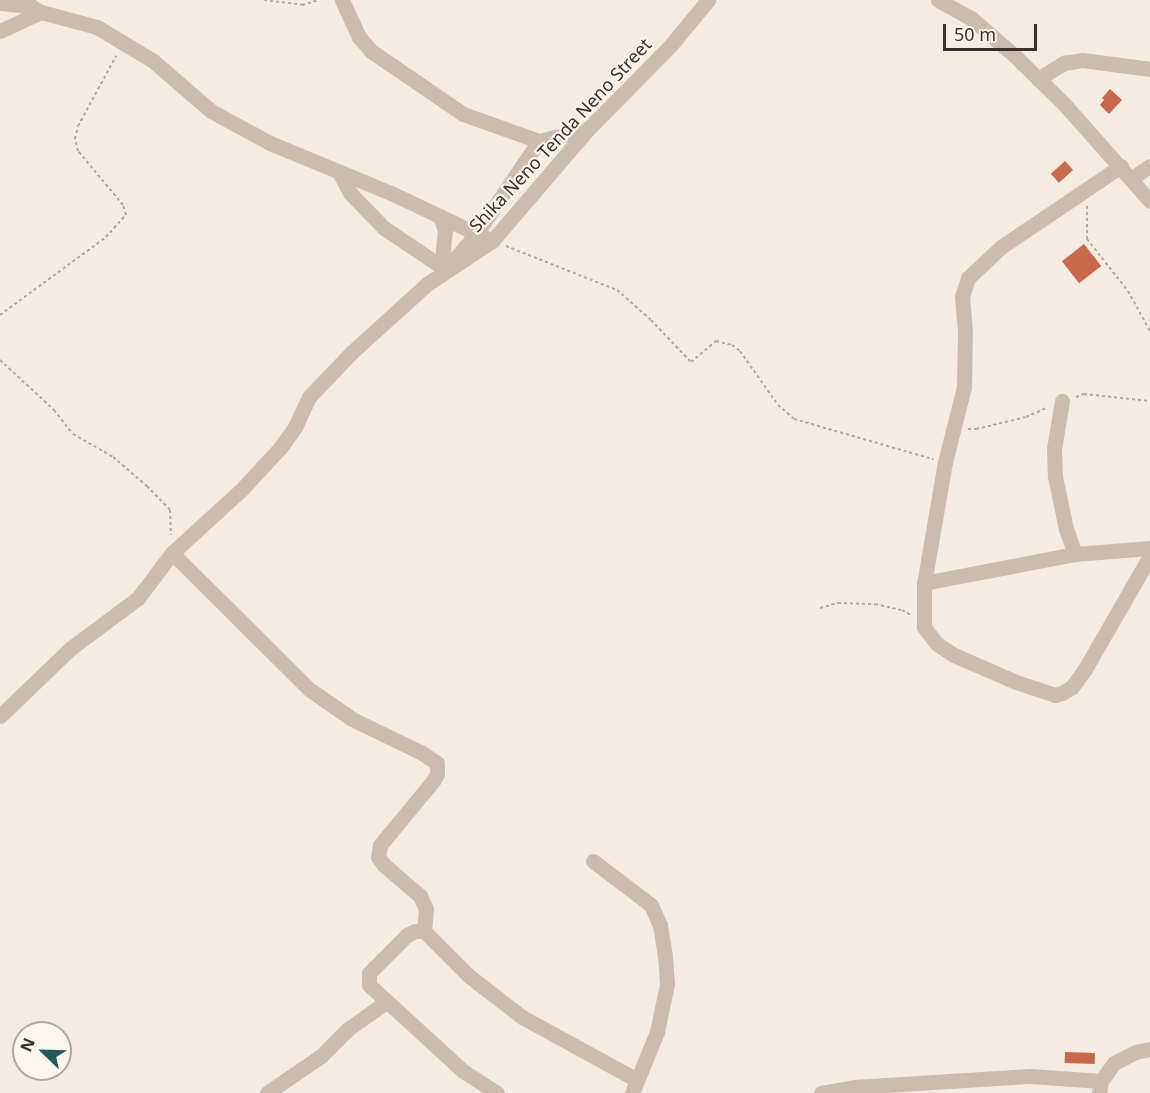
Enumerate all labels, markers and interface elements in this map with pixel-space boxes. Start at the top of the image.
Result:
scale bar [946,12,1040,50]
text: 50 m [954,22,996,46]
street label: Shika Neno Tenda Neno Street [464,34,656,236]
north arrow [12,1021,72,1081]
text: N [15,1034,40,1055]

